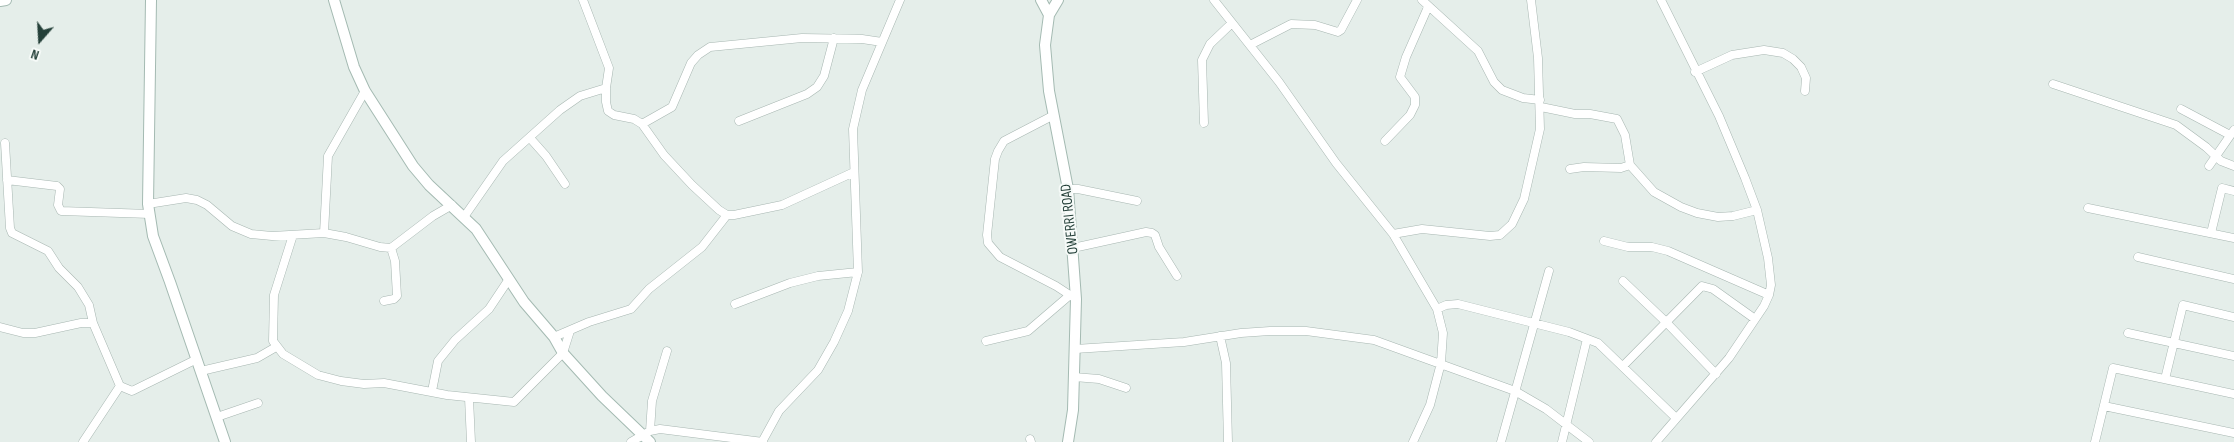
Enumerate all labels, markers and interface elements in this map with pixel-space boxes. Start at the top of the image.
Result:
north arrow [15,15,65,65]
text: N [29,45,41,64]
street label: OWERRI ROAD [1057,183,1083,255]

